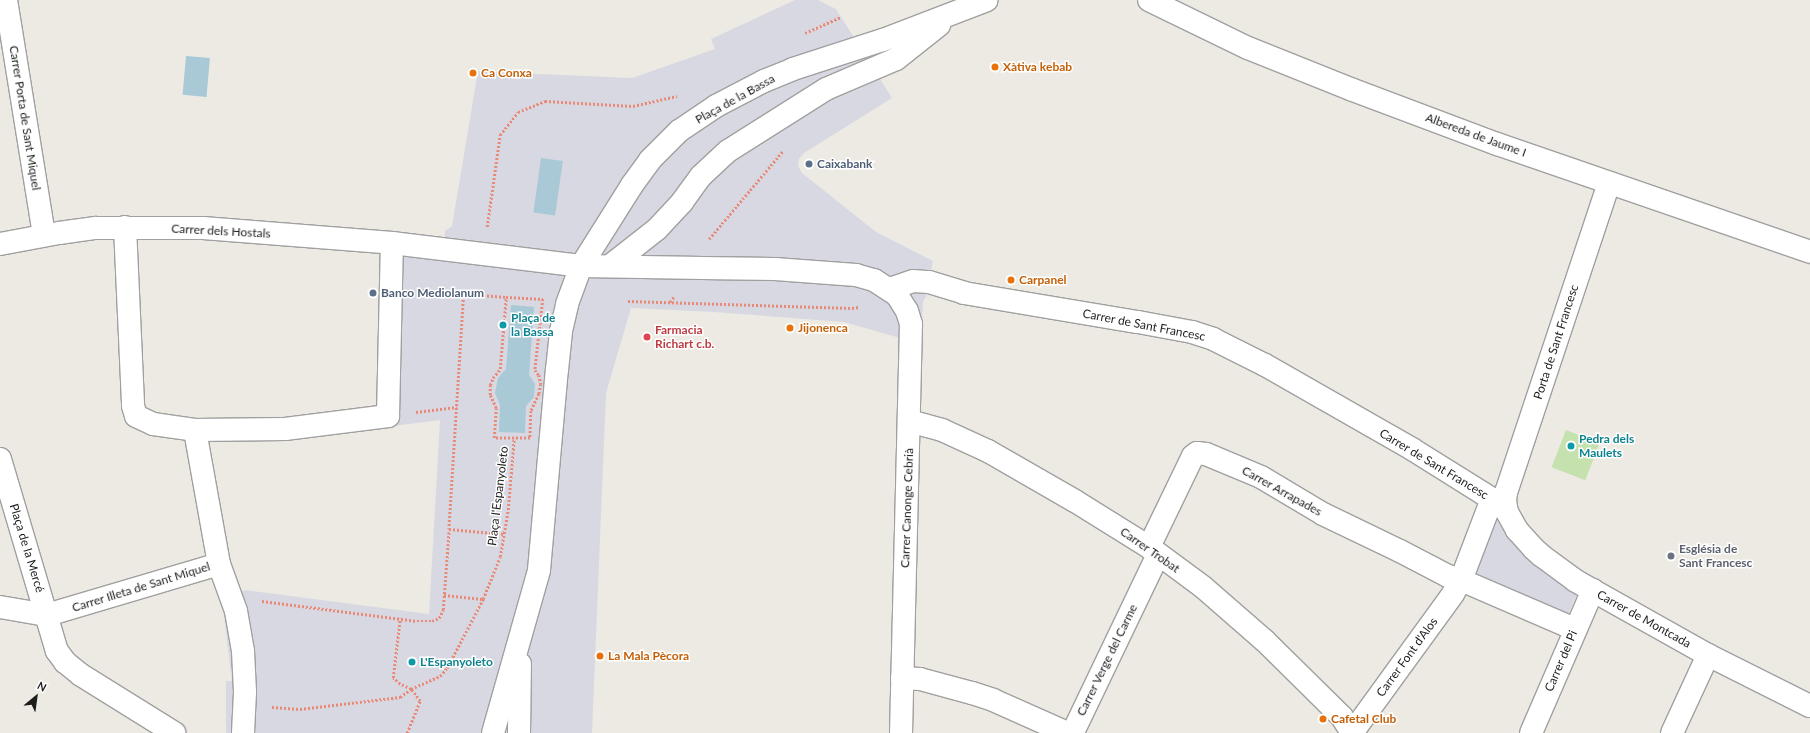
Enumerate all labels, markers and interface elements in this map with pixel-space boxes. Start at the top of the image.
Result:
street label: Carrer Porta de Sant Miquel [6,44,44,192]
place label: Xàtiva kebab [1003,60,1072,74]
marker: Xàtiva kebab [990,62,1000,72]
place label: Ca Conxa [481,66,532,80]
marker: Ca Conxa [468,68,478,78]
street label: Plaça de la Bassa [693,71,777,127]
street label: Albereda de Jaume I [1424,110,1528,160]
place label: Caixabank [817,157,873,171]
marker: Caixabank [804,159,814,169]
street label: Carrer dels Hostals [171,221,271,241]
place label: Carpanel [1019,273,1067,287]
marker: Carpanel [1006,275,1016,285]
street label: Porta de Sant Francesc [1531,283,1581,401]
place label: Banco Mediolanum [381,286,484,300]
marker: Banco Mediolanum [368,288,378,298]
street label: Carrer de Sant Francesc [1081,306,1207,344]
place label: Plaça de la Bassa [511,311,556,339]
marker: Plaça de la Bassa [498,320,508,330]
place label: Jijonenca [798,321,848,335]
place label: Farmacia Richart c.b. [655,323,714,351]
marker: Jijonenca [785,323,795,333]
marker: Farmacia Richart c.b. [642,332,652,342]
street label: Carrer de Sant Francesc [1377,426,1491,502]
place label: Pedra dels Maulets [1579,432,1634,460]
marker: Pedra dels Maulets [1566,441,1576,451]
street label: Plaça l'Espanyoleto [485,445,511,547]
street label: Carrer Canonge Cebrià [898,448,916,568]
street label: Carrer Arrapades [1239,463,1325,519]
street label: Plaça de la Mercé [7,502,47,594]
street label: Carrer Trobat [1117,524,1183,576]
place label: Església de Sant Francesc [1679,542,1752,570]
marker: Església de Sant Francesc [1666,551,1676,561]
street label: Carrer Illeta de Sant Miquel [70,559,212,615]
street label: Carrer de Montcada [1594,587,1694,651]
street label: Carrer Verge del Carme [1074,602,1140,718]
street label: Carrer Font d'Alos [1373,614,1441,700]
street label: Carrer del Pi [1542,628,1580,694]
place label: La Mala Pècora [608,649,689,663]
marker: La Mala Pècora [595,651,605,661]
place label: L'Espanyoleto [420,655,493,669]
marker: L'Espanyoleto [407,657,417,667]
north arrow [16,677,56,717]
text: N [35,678,49,694]
place label: Cafetal Club [1331,712,1396,726]
marker: Cafetal Club [1318,714,1328,724]

